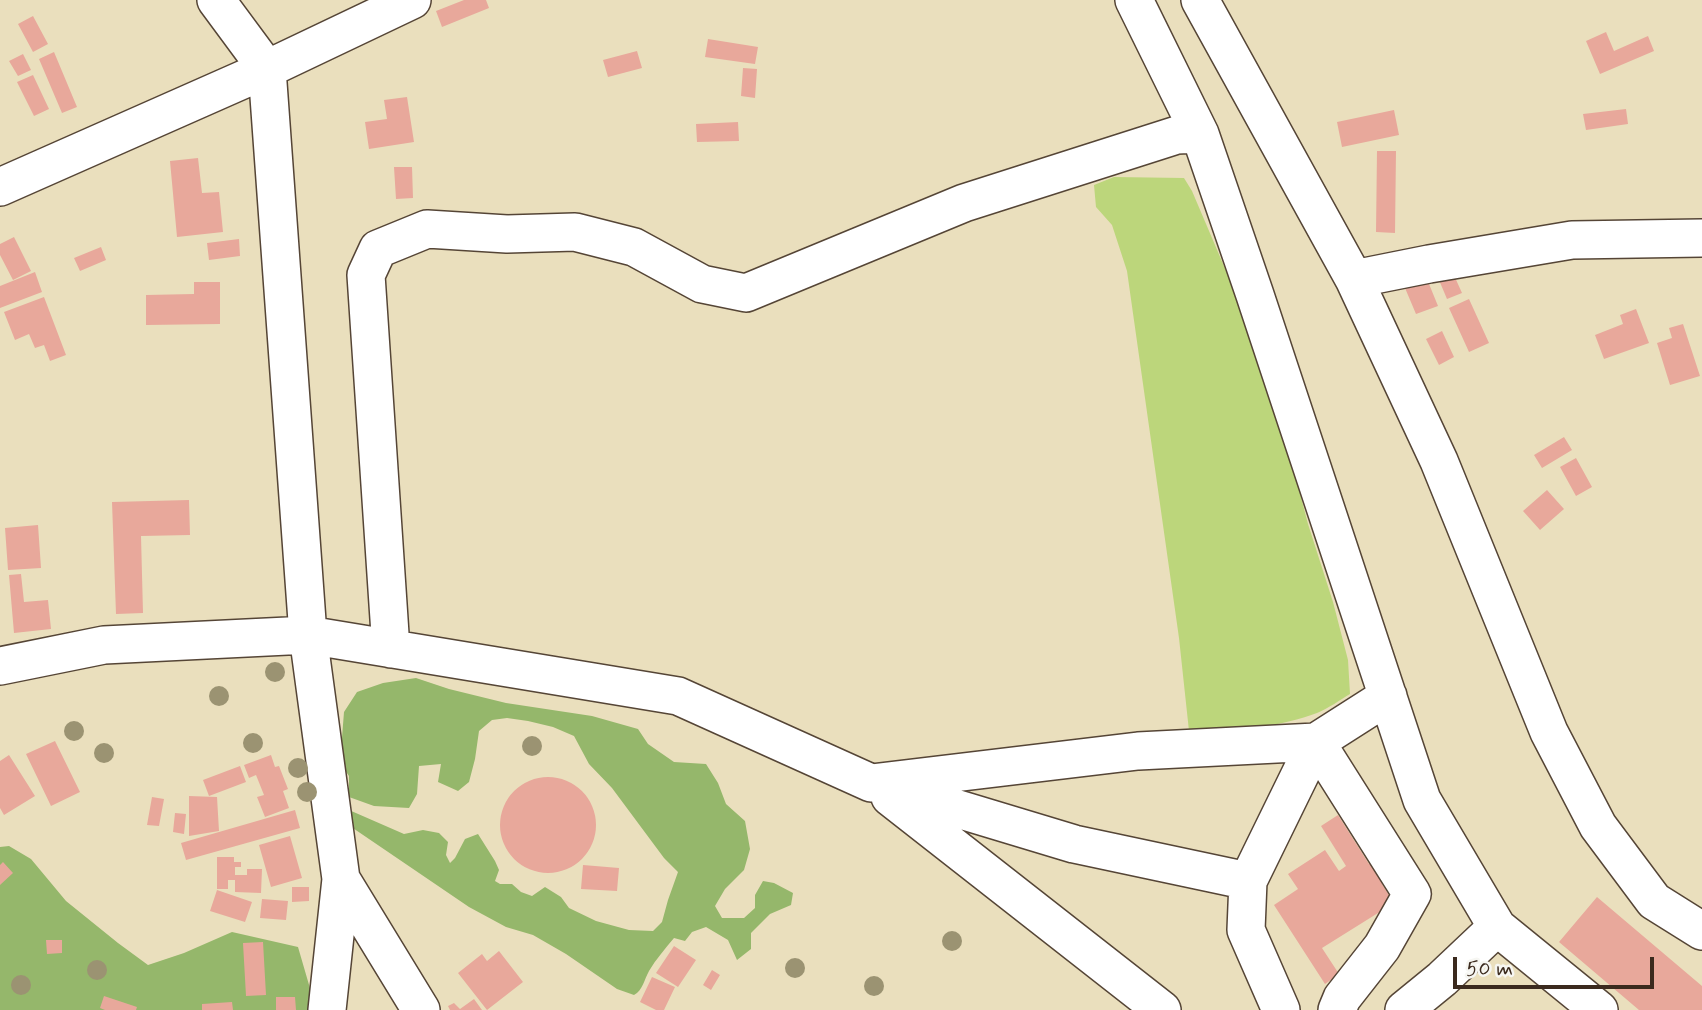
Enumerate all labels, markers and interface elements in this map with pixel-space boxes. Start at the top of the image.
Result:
scale bar [1457,944,1658,988]
text: 50 m [1466,955,1513,983]

